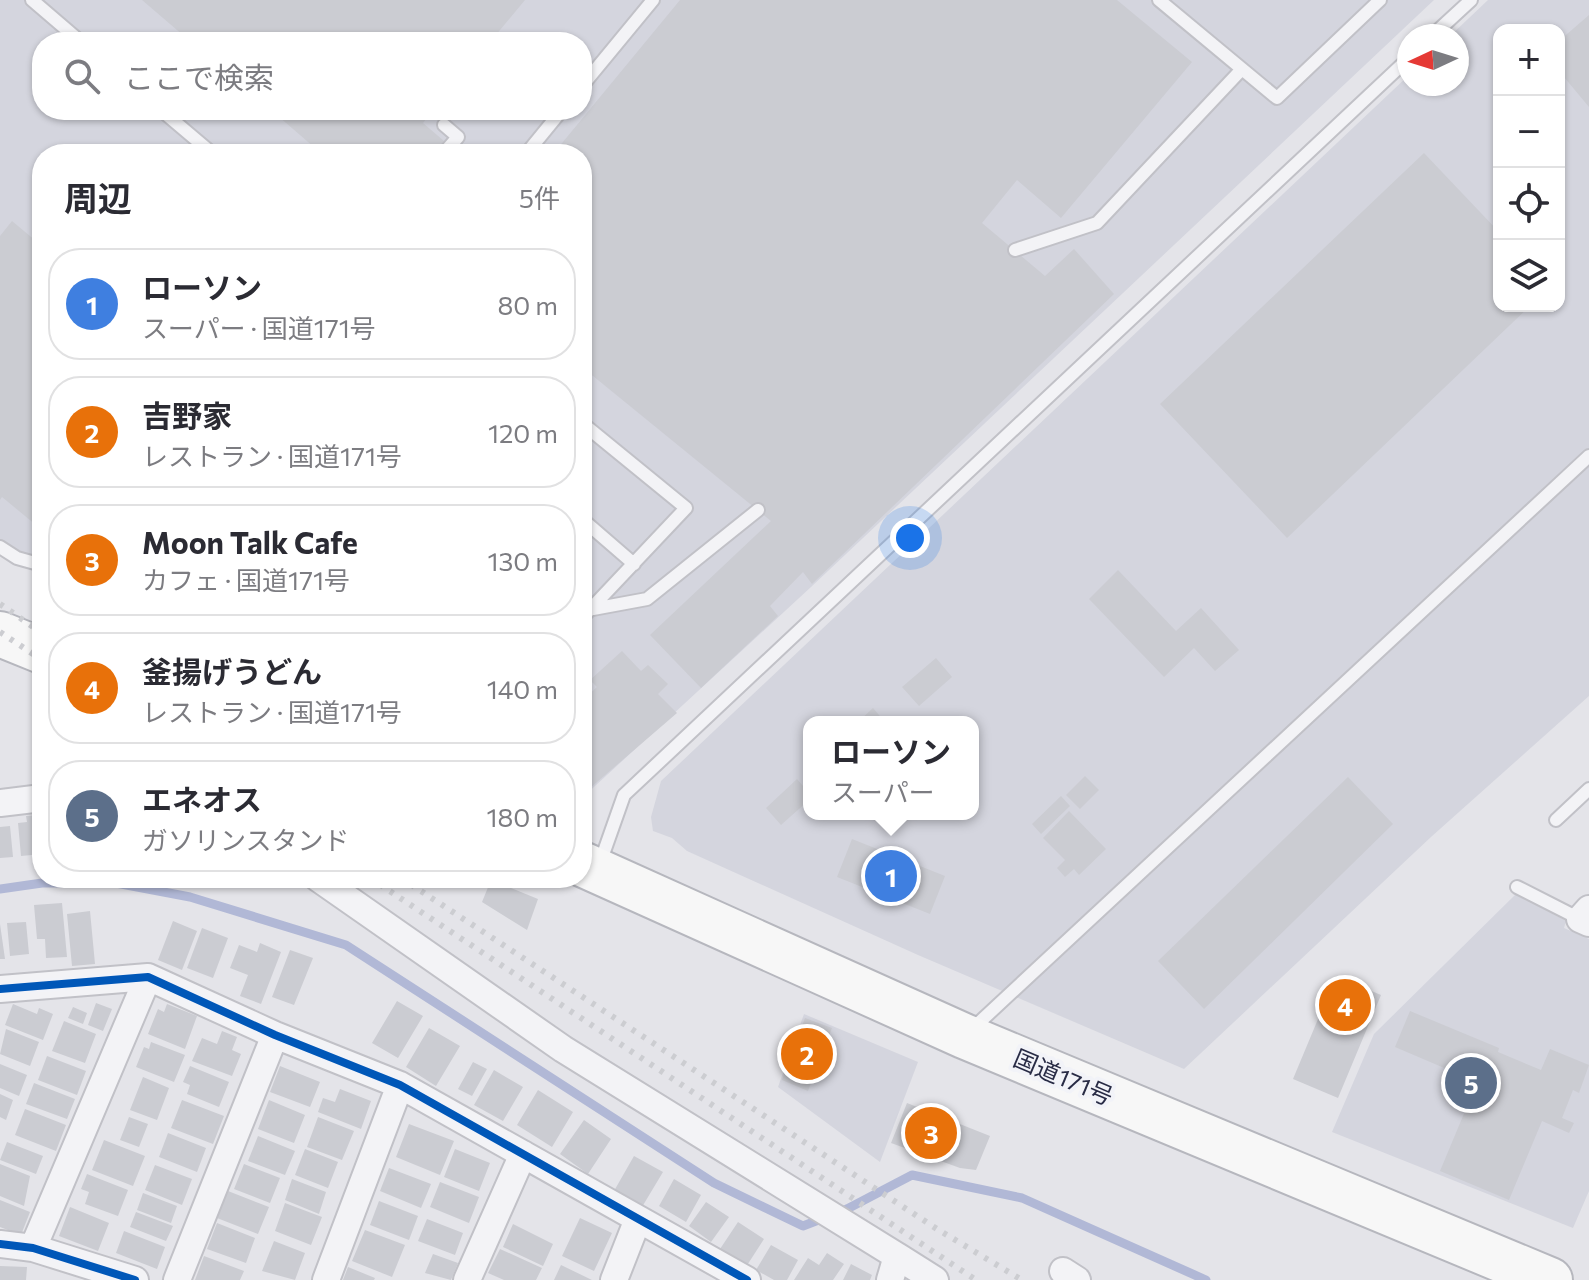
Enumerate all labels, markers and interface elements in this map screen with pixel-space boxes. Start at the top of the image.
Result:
north arrow [1397,24,1469,96]
map controls [1493,24,1565,312]
button: + [1493,24,1565,96]
search box [32,32,592,120]
icon: search [60,54,104,98]
text: ここで検索 [124,58,274,95]
button: − [1493,96,1565,168]
button: locate [1493,168,1565,240]
text: 周辺 [64,176,132,218]
text: 5件 [519,182,560,213]
button: layers [1493,240,1565,312]
text: ローソン [142,268,262,305]
text: 1 [86,289,98,320]
text: 80 m [498,289,558,320]
text: スーパー · 国道171号 [142,312,376,343]
text: 吉野家 [142,396,232,433]
text: 2 [85,417,99,448]
text: 120 m [488,417,558,448]
text: レストラン · 国道171号 [142,440,402,471]
your location [890,518,930,558]
text: Moon Talk Cafe [142,523,358,560]
text: 3 [84,545,100,576]
text: 130 m [487,545,558,576]
text: カフェ · 国道171号 [142,564,350,595]
text: 釜揚げうどん [142,652,322,689]
text: 4 [84,673,100,704]
text: 140 m [487,673,558,704]
text: レストラン · 国道171号 [142,696,402,727]
popup [803,716,979,820]
text: ローソン [831,732,951,769]
text: スーパー [831,776,935,807]
text: エネオス [142,780,262,817]
text: 5 [84,801,100,832]
text: 180 m [486,801,558,832]
text: ガソリンスタンド [142,824,349,855]
pin: 1 [865,846,917,906]
pin: 4 [1319,975,1371,1035]
pin: 2 [781,1024,833,1084]
street label: 国道171号 [1010,1043,1118,1111]
pin: 5 [1445,1053,1497,1113]
pin: 3 [905,1103,957,1163]

